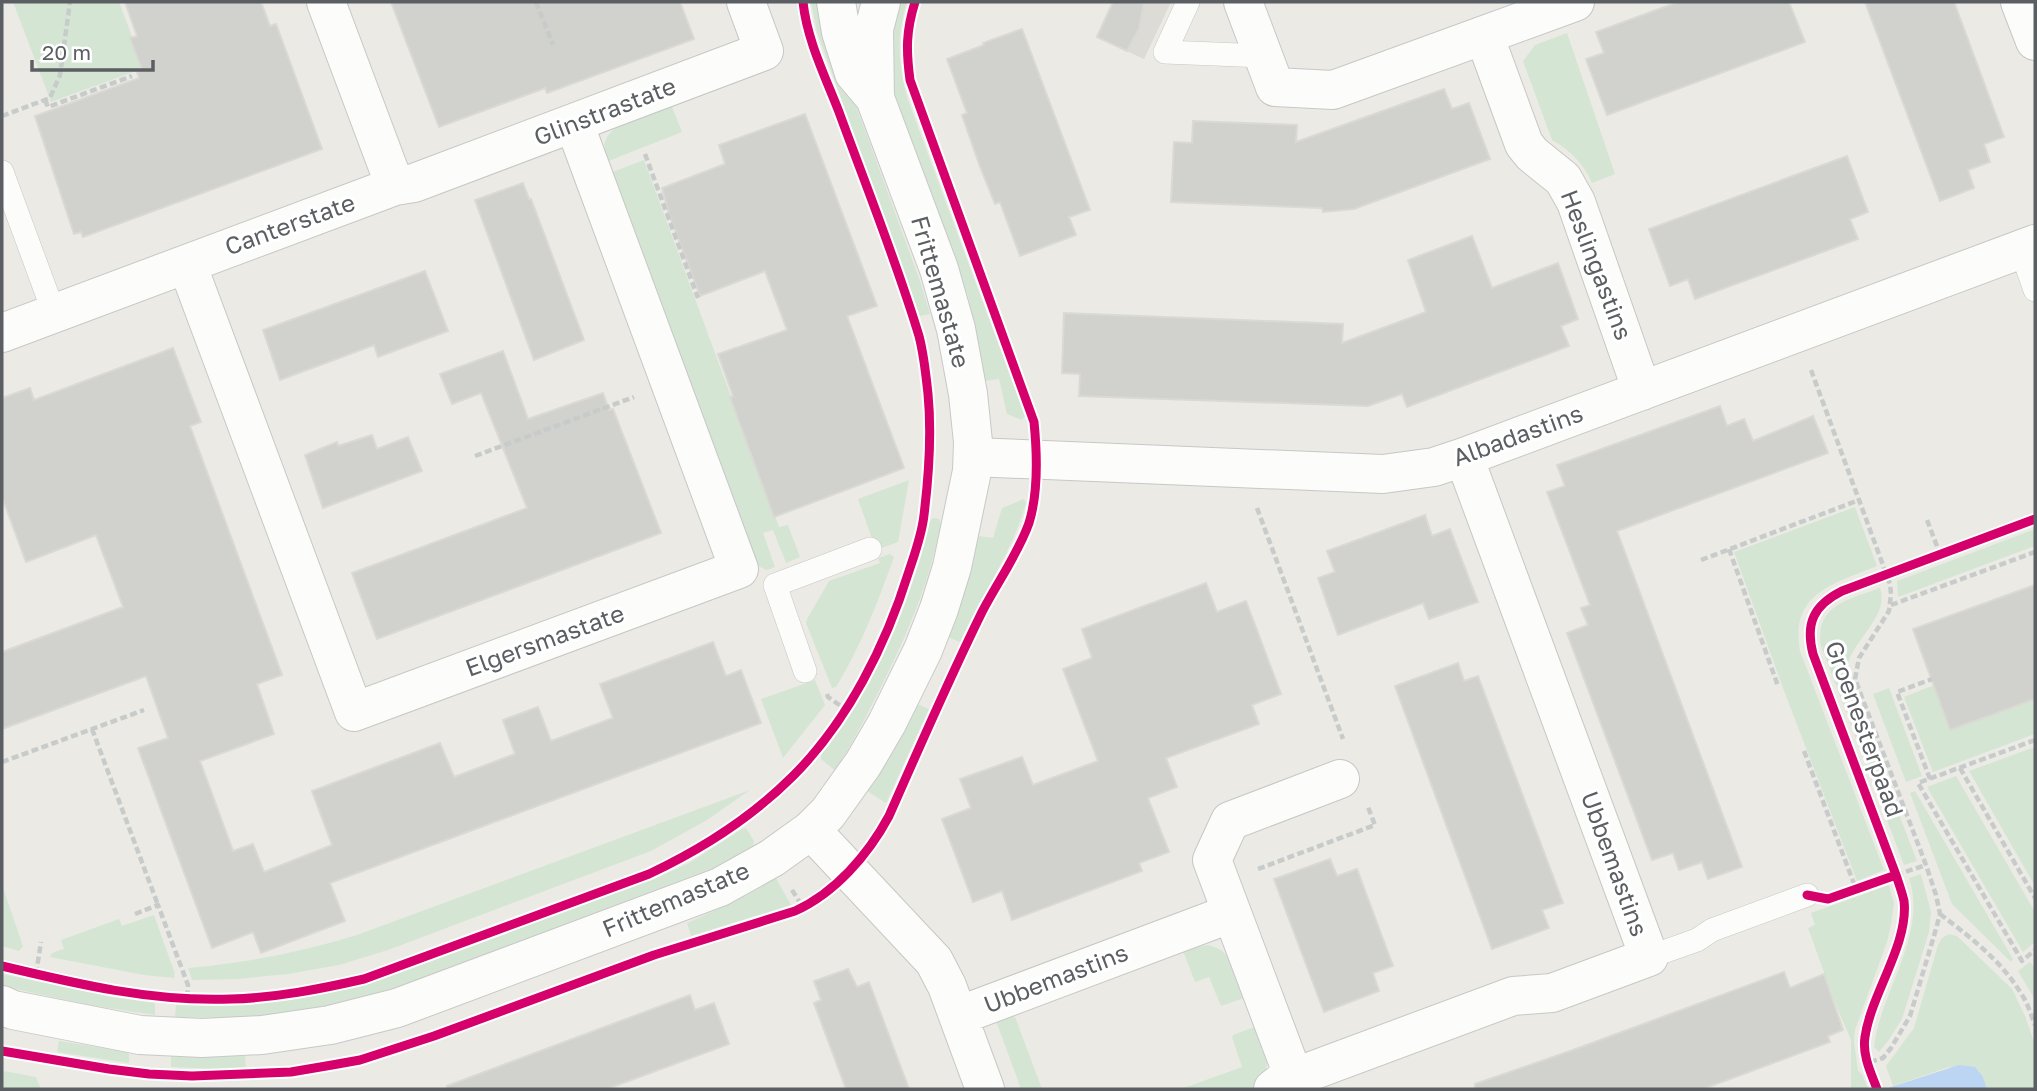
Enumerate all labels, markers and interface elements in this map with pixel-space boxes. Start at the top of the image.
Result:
scale bar [32,28,152,72]
text: 20 m [42,39,91,65]
street label: Glinstrastate [529,70,680,151]
street label: Heslingastins [1555,185,1639,344]
street label: Canterstate [220,187,359,261]
street label: Frittemastate [906,212,977,371]
street label: Albadastins [1449,398,1586,472]
street label: Elgersmastate [461,597,628,682]
street label: Groenesterpaad [1820,636,1911,820]
street label: Ubbemastins [1576,787,1655,940]
street label: Frittemastate [598,855,753,943]
street label: Ubbemastins [979,937,1132,1018]

